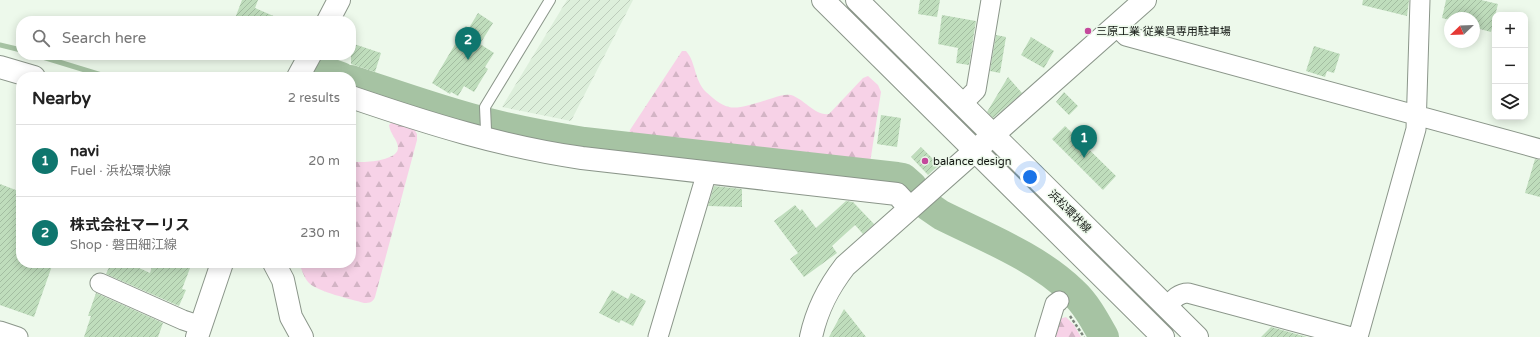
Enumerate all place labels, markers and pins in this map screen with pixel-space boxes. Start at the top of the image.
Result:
place label: 三原工業 従業員専用駐車場 [1096,25,1231,38]
marker: 三原工業 従業員専用駐車場 [1083,26,1093,36]
pin: 2 [455,27,481,60]
pin: 1 [1071,125,1097,158]
place label: balance design [933,155,1011,168]
marker: balance design [920,156,930,166]

